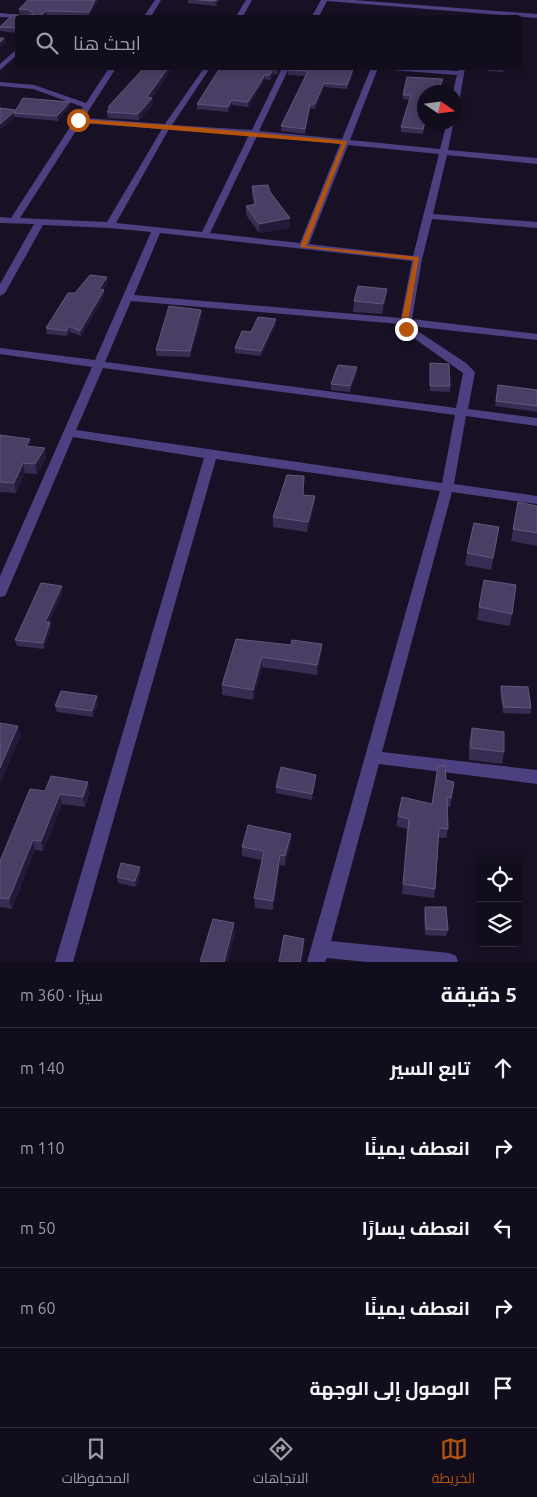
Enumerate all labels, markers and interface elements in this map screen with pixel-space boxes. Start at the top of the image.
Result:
search box [15,15,522,70]
icon: search [33,29,61,57]
text: ابحث هنا [73,32,141,54]
north arrow [417,85,462,130]
route start [67,109,90,132]
route end [395,318,418,341]
map controls [477,857,522,947]
button: locate [477,857,522,902]
button: layers [477,902,522,947]
text: 5 دقيقة [441,982,517,1006]
text: سيرًا · 360 m [20,986,103,1004]
icon: ahead [489,1054,517,1082]
text: تابع السير [390,1057,470,1079]
text: 140 m [20,1059,65,1077]
icon: right [489,1134,517,1162]
text: انعطف يمينًا [364,1137,470,1159]
text: 110 m [20,1139,65,1157]
icon: left [489,1214,517,1242]
text: انعطف يسارًا [362,1217,470,1239]
text: 50 m [20,1219,56,1237]
icon: right [489,1294,517,1322]
text: انعطف يمينًا [364,1297,470,1319]
text: 60 m [20,1299,56,1317]
icon: arrive [489,1374,517,1402]
text: الوصول إلى الوجهة [310,1377,470,1399]
tab: المحفوظات [62,1435,130,1491]
tab: الاتجاهات [253,1435,308,1491]
tab: الخريطة [432,1435,475,1491]

